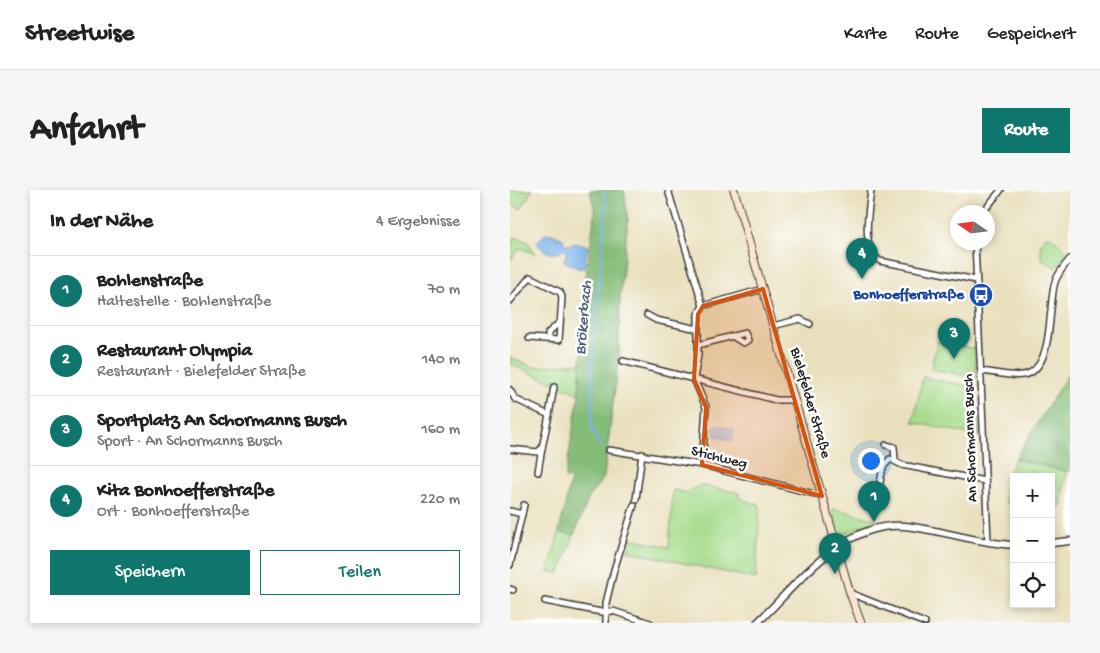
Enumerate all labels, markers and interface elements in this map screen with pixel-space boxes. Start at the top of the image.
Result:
text: Streetwise [25,20,134,49]
text: Karte [844,24,887,45]
text: Route [915,24,959,45]
text: Gespeichert [987,24,1075,45]
button: Route [982,108,1070,153]
text: Anfahrt [30,110,143,151]
north arrow [950,205,995,250]
text: In der Nähe [50,210,153,235]
text: 4 Ergebnisse [376,213,460,232]
pin: 4 [846,238,878,279]
text: Bohlenstraße [97,270,203,293]
water label: Brökerbach [572,280,598,356]
text: 1 [63,281,69,300]
text: 70 m [427,281,460,300]
bus stop icon: Bonhoefferstraße [968,282,994,308]
place label: Bonhoefferstraße [852,286,965,304]
text: Haltestelle · Bohlenstraße [97,293,271,312]
pin: 3 [938,318,970,359]
text: Restaurant Olympia [97,340,252,363]
street label: Bielefelder Straße [785,345,834,461]
text: 2 [62,351,70,370]
text: 140 m [422,351,460,370]
text: Restaurant · Bielefelder Straße [97,363,306,382]
street label: An Schormanns Busch [960,374,982,502]
text: Sportplatz An Schormanns Busch [97,410,347,433]
text: 3 [62,421,70,440]
text: 160 m [421,421,460,440]
text: Sport · An Schormanns Busch [97,433,282,452]
street label: Stichweg [689,442,749,474]
your location [858,448,884,474]
map controls [1010,473,1055,608]
button: + [1010,473,1055,518]
text: Kita Bonhoefferstraße [97,480,274,503]
pin: 1 [858,481,890,522]
text: 4 [62,491,70,510]
text: 220 m [420,491,460,510]
text: Ort · Bonhoefferstraße [97,503,249,522]
button: − [1010,518,1055,563]
pin: 2 [819,533,851,574]
button: Speichern [50,550,250,595]
button: Teilen [260,550,460,595]
button: locate [1010,563,1055,608]

